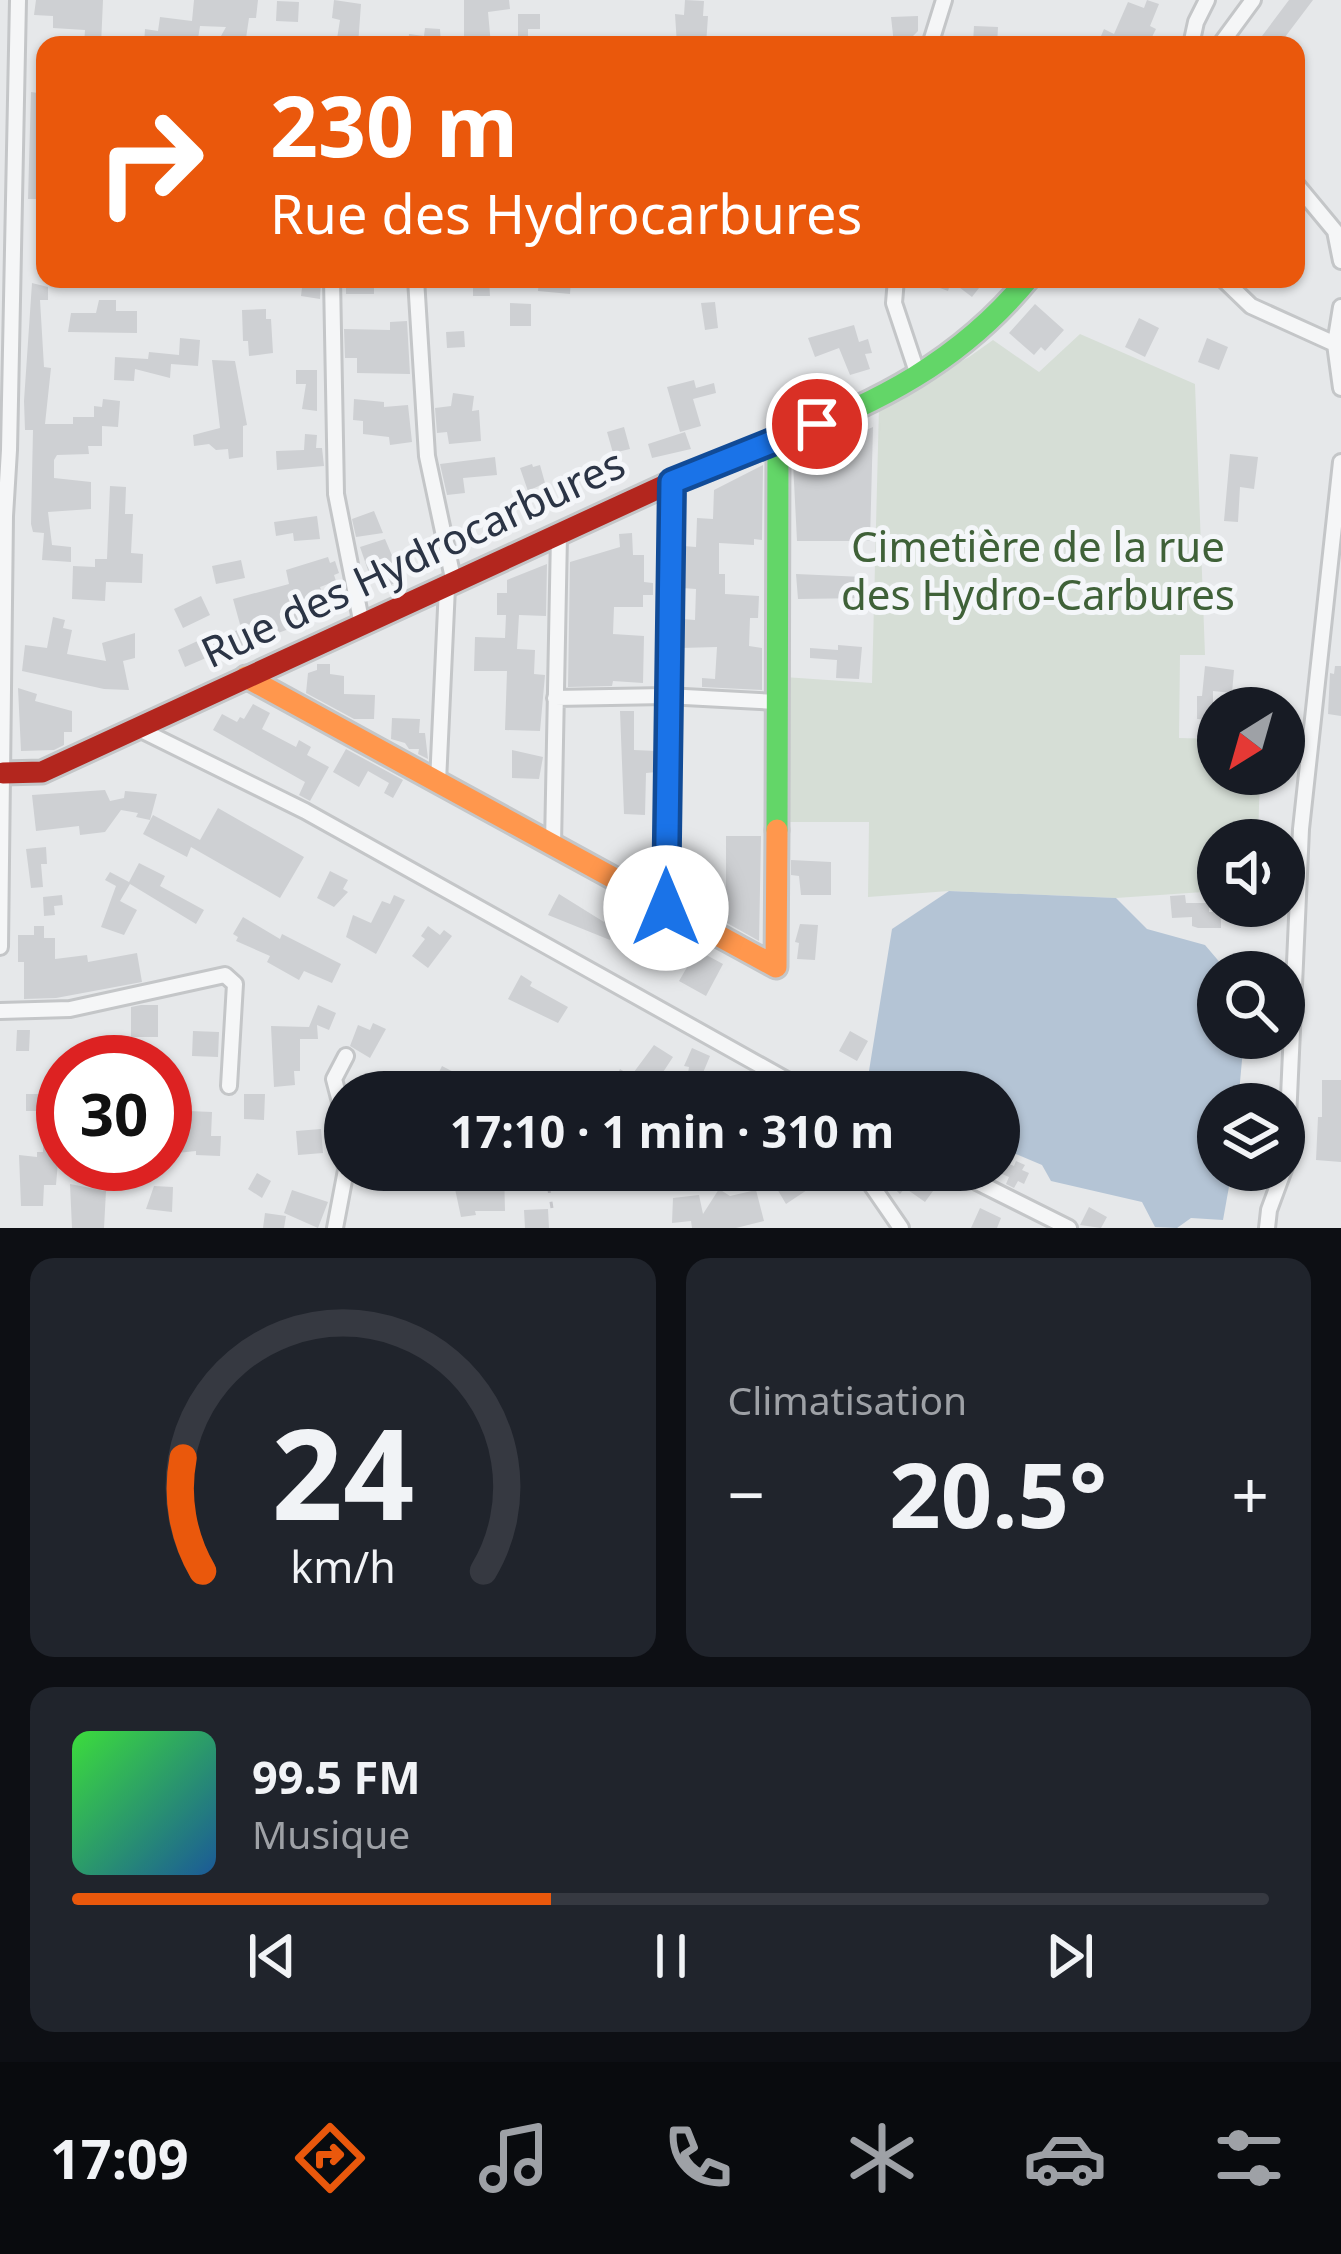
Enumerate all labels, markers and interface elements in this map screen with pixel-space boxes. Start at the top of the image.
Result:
text: 230 m [270,67,518,182]
icon: right [72,84,228,240]
text: Rue des Hydrocarbures [270,176,862,250]
pin [766,373,868,475]
icon: arrive [784,391,850,457]
street label: Rue des Hydrocarbures [192,433,633,680]
park label: Cimetière de la rue des Hydro-Carbures [841,517,1235,622]
north arrow [1197,687,1305,795]
map controls [1197,687,1305,1191]
button: sound [1197,819,1305,927]
position arrow [603,845,729,971]
button: search [1197,951,1305,1059]
speed limit sign: 30 [36,1035,192,1191]
button: layers [1197,1083,1305,1191]
text: 17:10 · 1 min · 310 m [450,1100,894,1161]
text: Climatisation [728,1373,967,1426]
text: 24 [271,1387,414,1557]
text: 20.5° [889,1432,1107,1554]
text: − [728,1448,765,1538]
text: + [1231,1448,1269,1538]
text: km/h [290,1536,395,1595]
text: 99.5 FM [252,1746,421,1807]
text: Musique [252,1807,410,1860]
icon: previous [239,1923,305,1989]
icon: pause [638,1923,704,1989]
icon: next [1037,1923,1103,1989]
icon: directions [288,2116,372,2200]
icon: music [472,2116,556,2200]
icon: phone [656,2116,740,2200]
icon: climate [840,2116,924,2200]
icon: car [1023,2116,1107,2200]
icon: filters [1207,2116,1291,2200]
text: 17:09 [50,2121,189,2195]

